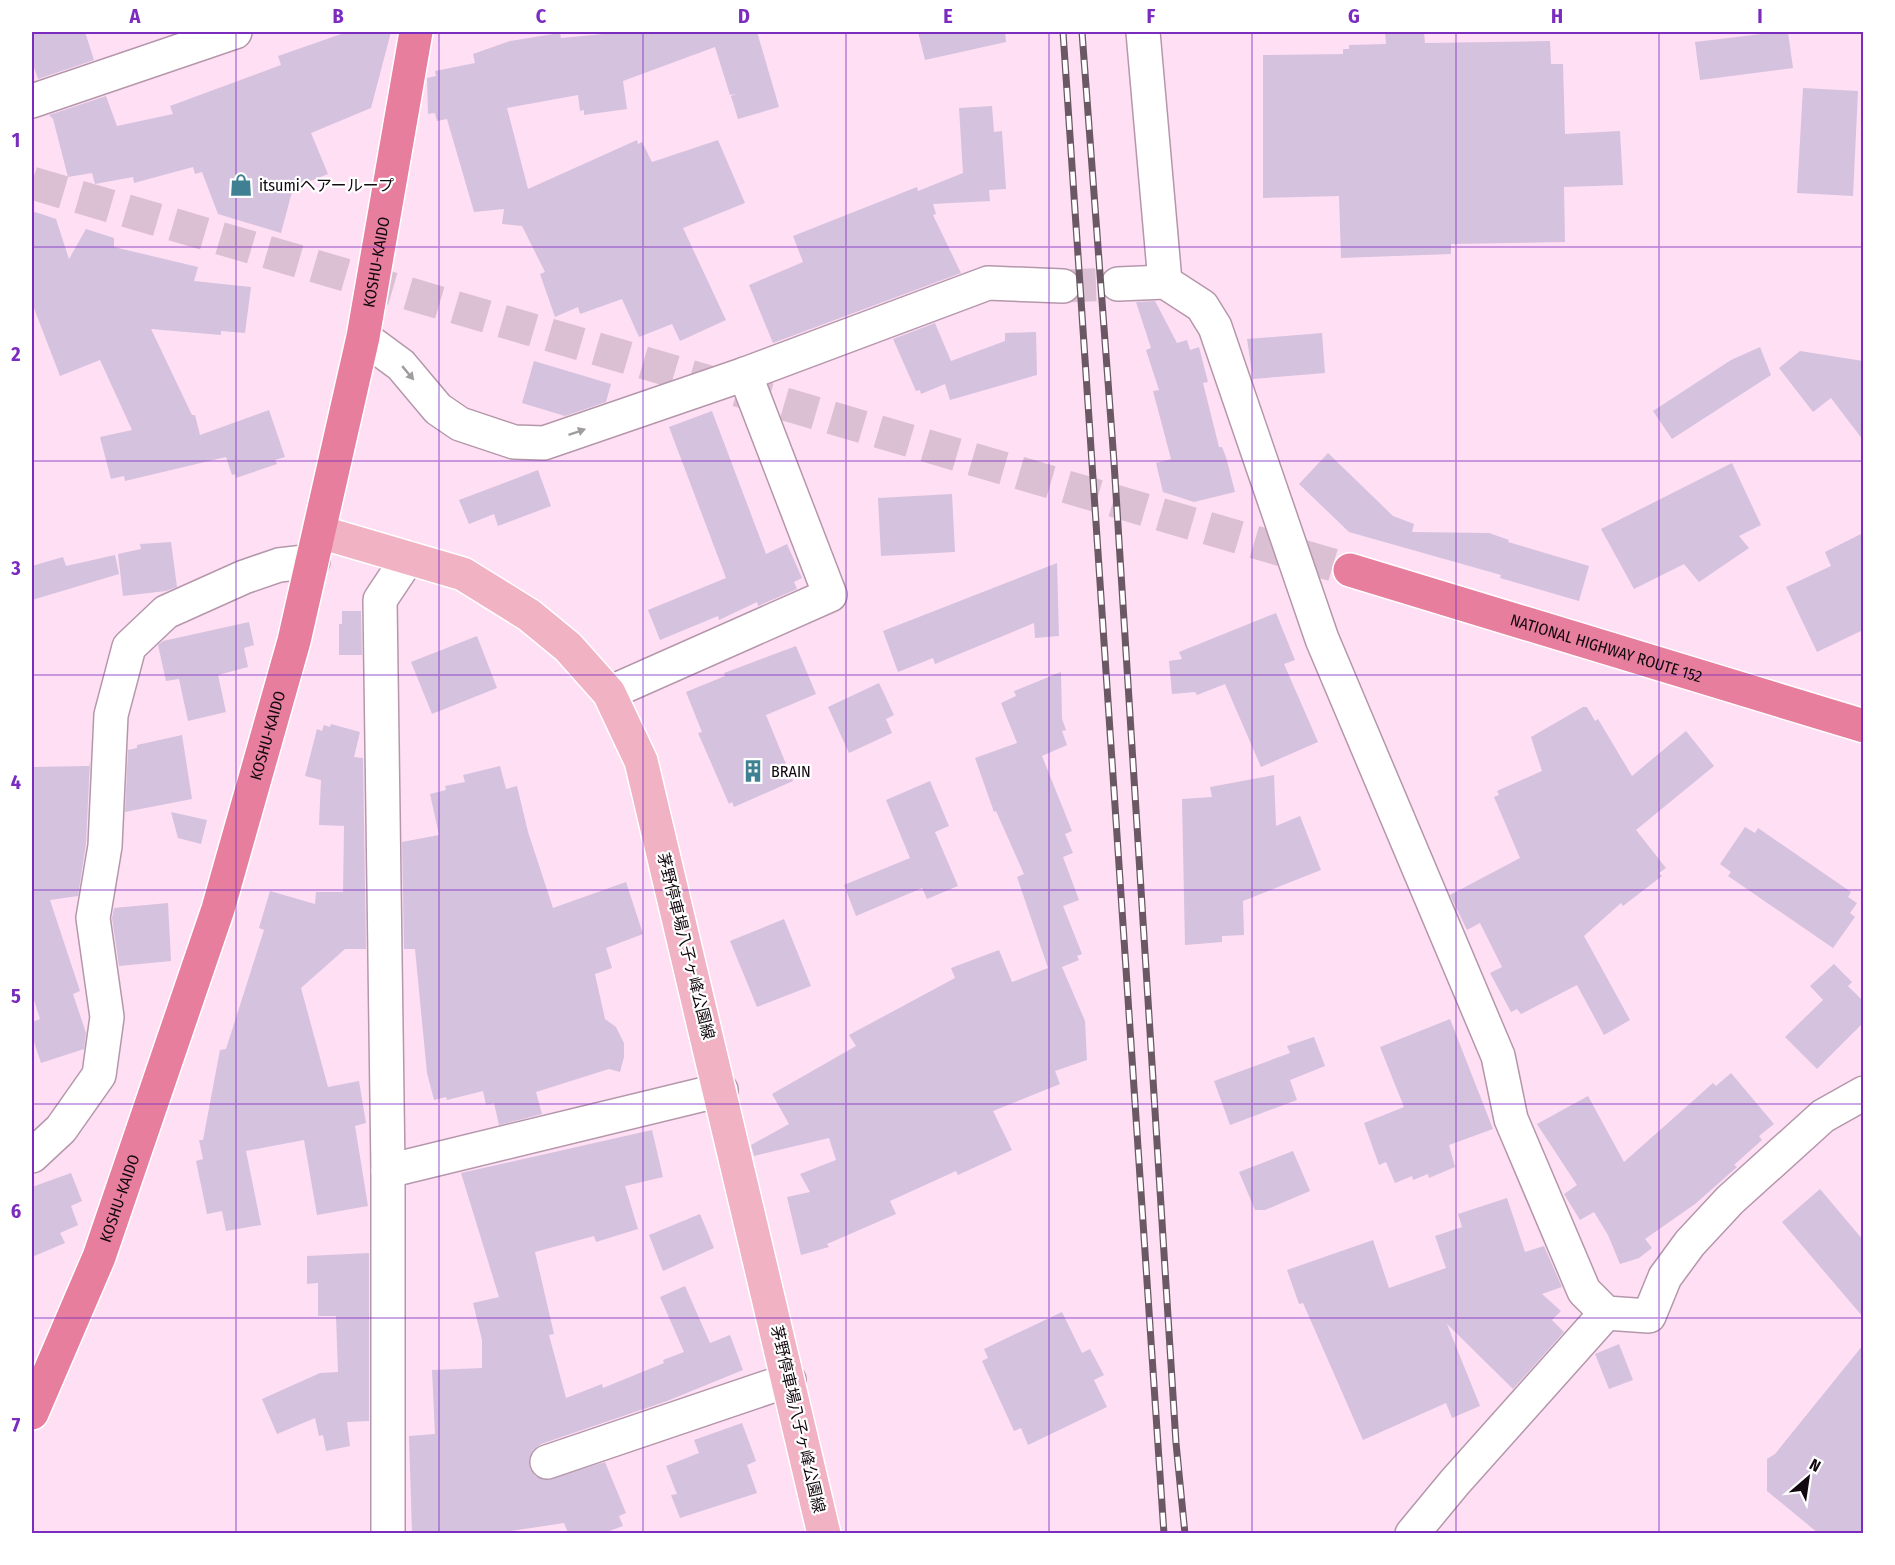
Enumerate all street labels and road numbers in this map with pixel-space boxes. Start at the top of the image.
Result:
street label: KOSHU-KAIDO [359,215,393,309]
street label: NATIONAL HIGHWAY ROUTE 152 [1508,610,1705,686]
street label: KOSHU-KAIDO [246,689,289,782]
street label: 茅野停車場八子ヶ峰公園線 [654,851,718,1041]
street label: KOSHU-KAIDO [95,1152,143,1245]
street label: 茅野停車場八子ヶ峰公園線 [767,1323,829,1515]

